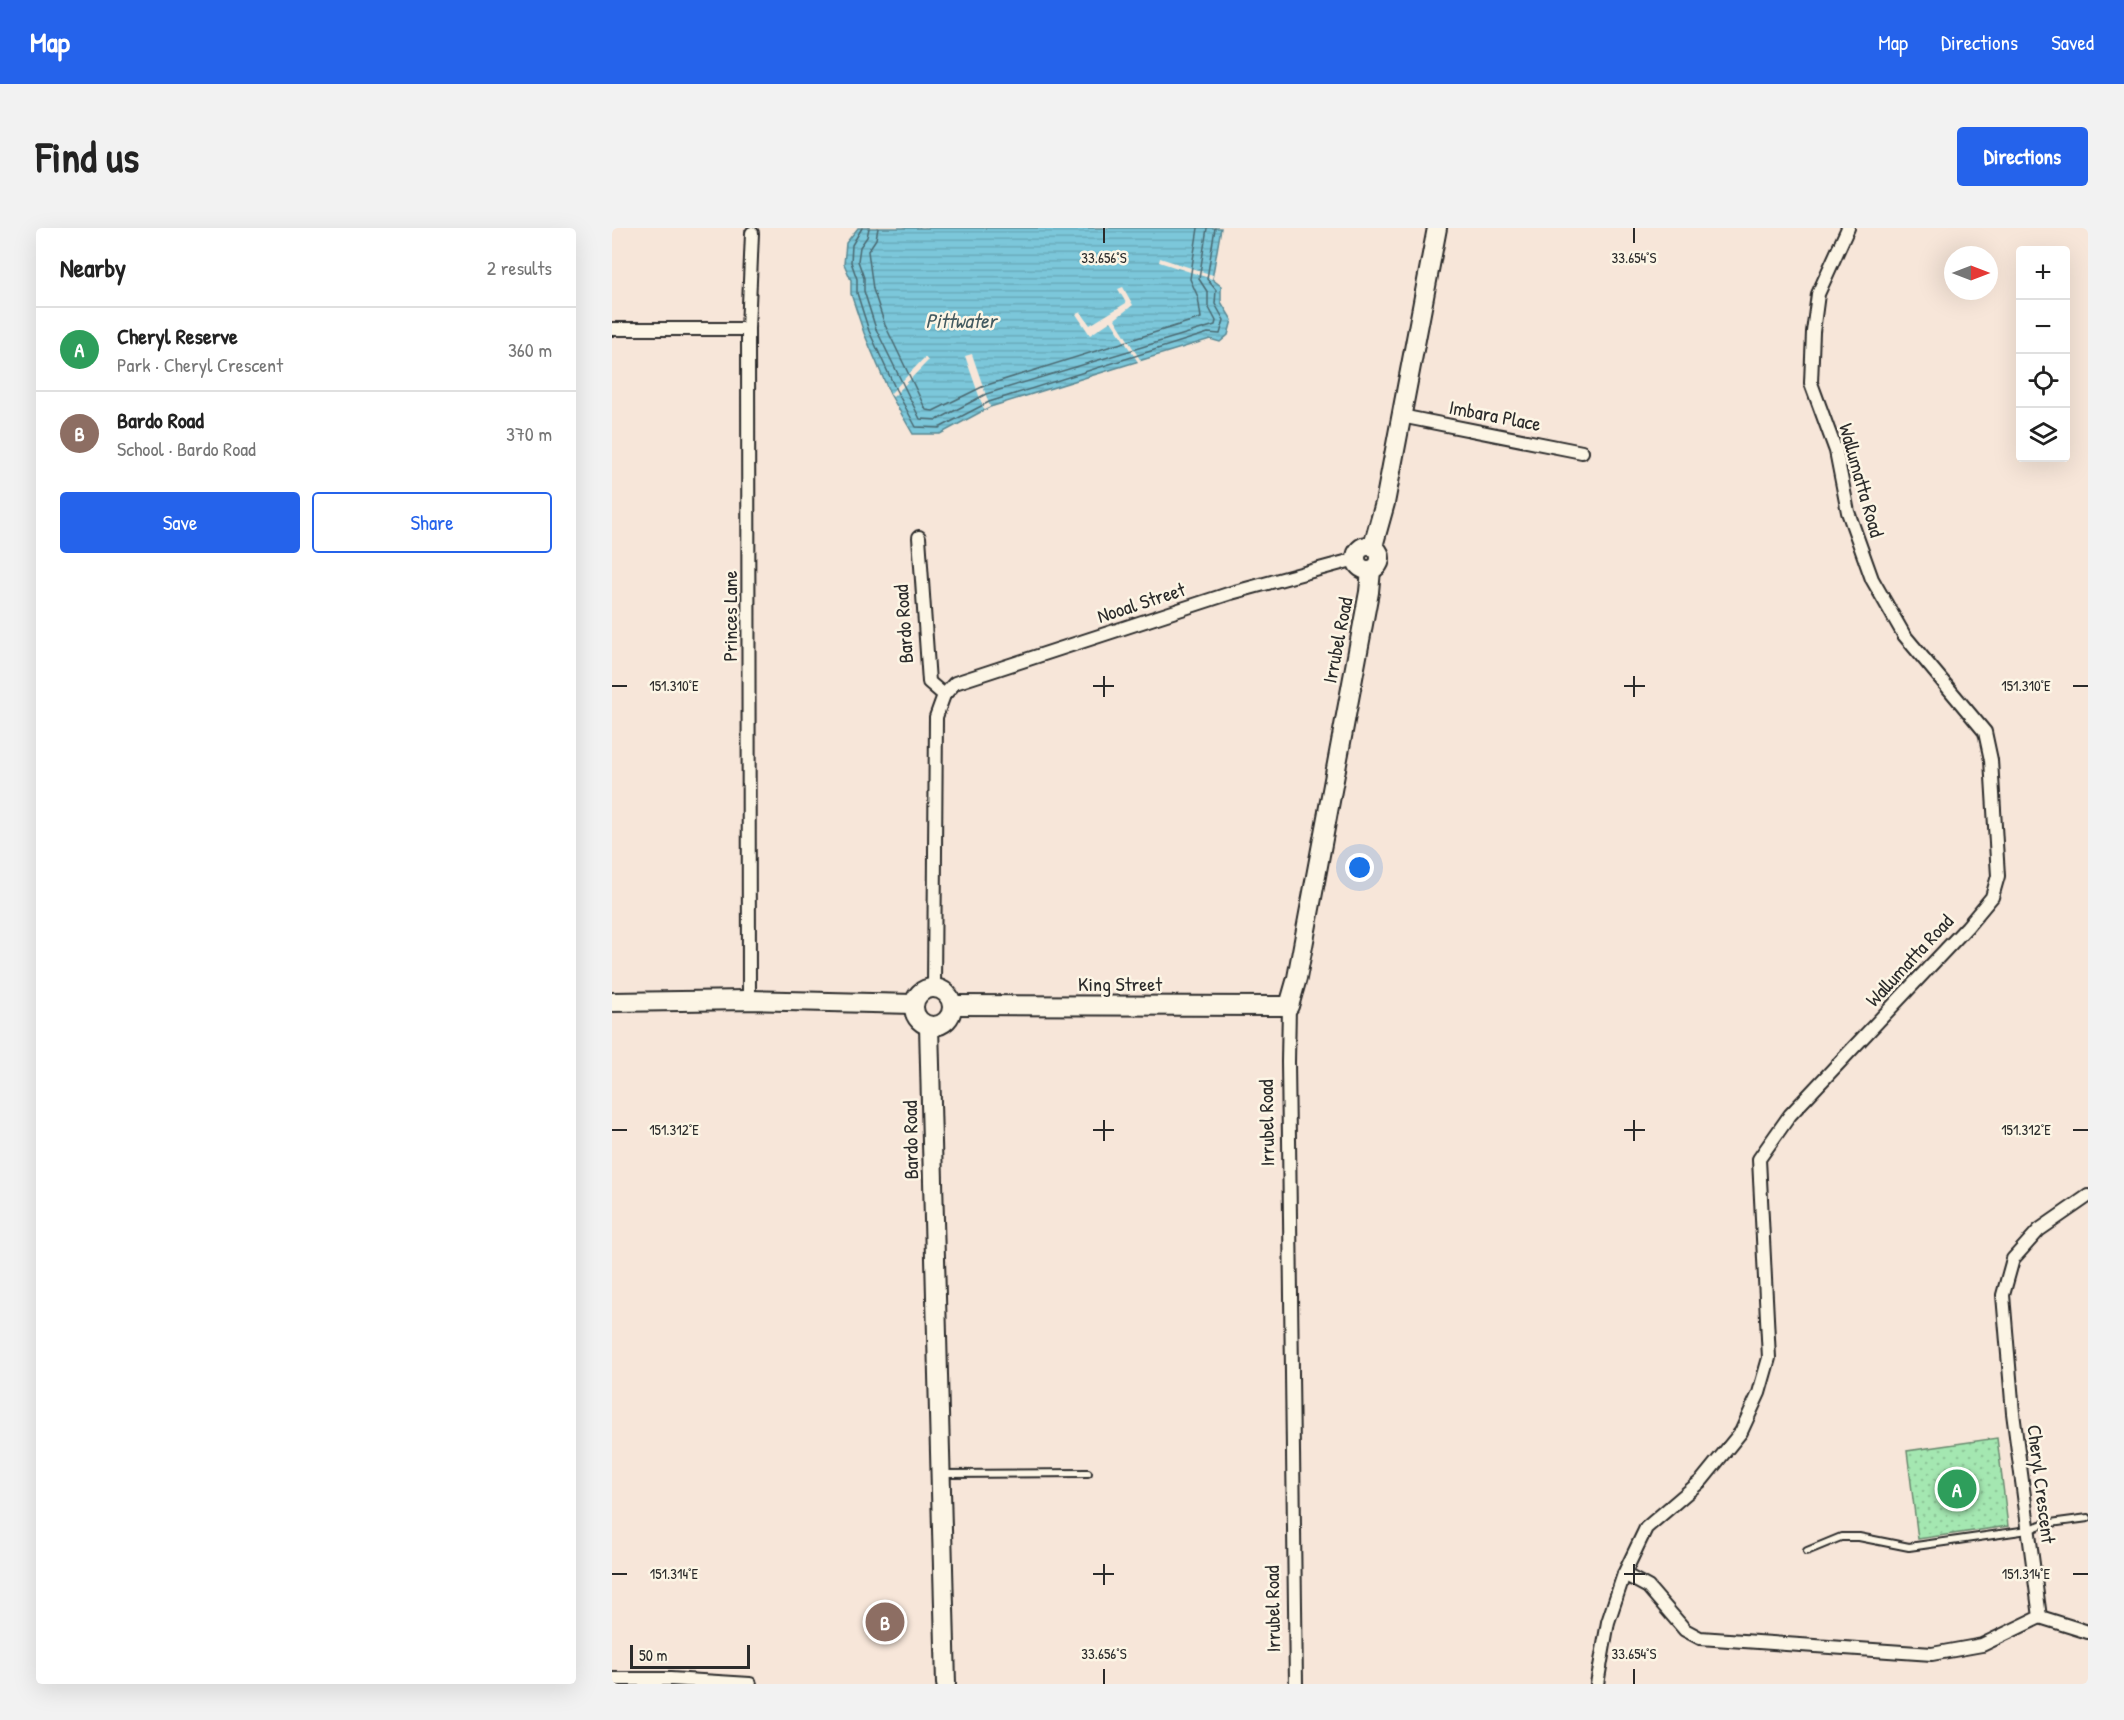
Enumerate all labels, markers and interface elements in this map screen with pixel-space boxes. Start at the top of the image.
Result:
text: Map [30,23,70,61]
text: Map [1878,28,1908,57]
text: Directions [1941,28,2018,57]
text: Saved [2051,28,2094,57]
button: Directions [1957,127,2088,186]
text: Find us [36,128,139,185]
north arrow [1944,246,1998,300]
map controls [2016,246,2070,462]
button: + [2016,246,2070,300]
text: 33.656°S [1081,247,1127,268]
text: 33.654°S [1612,247,1657,268]
text: Nearby [60,250,126,285]
text: 2 results [487,254,552,281]
button: − [2016,300,2070,354]
water label: Pittwater [926,306,999,335]
text: Cheryl Reserve [117,321,238,351]
text: A [75,336,84,363]
text: 360 m [508,336,552,363]
text: Park · Cheryl Crescent [117,351,283,378]
button: locate [2016,354,2070,408]
street label: Imbara Place [1447,393,1543,437]
text: Bardo Road [117,405,204,435]
button: layers [2016,408,2070,462]
text: B [74,420,85,447]
text: 370 m [506,420,552,447]
street label: Wallumatta Road [1833,420,1891,540]
text: School · Bardo Road [117,435,256,462]
button: Save [60,492,300,553]
button: Share [312,492,552,553]
street label: Princes Lane [716,570,743,662]
street label: Nooal Street [1094,575,1190,629]
street label: Bardo Road [887,583,919,664]
street label: Irrubel Road [1315,595,1359,685]
text: 151.310°E [649,675,699,696]
text: 151.310°E [2001,675,2051,696]
your location [1345,853,1374,882]
street label: Wallumatta Road [1859,908,1959,1012]
street label: King Street [1078,970,1163,997]
street label: Irrubel Road [1252,1079,1280,1167]
street label: Bardo Road [896,1100,924,1180]
text: 151.312°E [649,1119,699,1140]
text: 151.312°E [2001,1119,2051,1140]
street label: Cheryl Crescent [2021,1423,2063,1546]
pin: A [1938,1466,1976,1512]
text: 151.314°E [650,1563,699,1584]
text: 151.314°E [2002,1563,2051,1584]
street label: Irrubel Road [1258,1565,1286,1653]
pin: B [866,1600,904,1644]
scale bar [630,1642,750,1670]
text: 33.656°S [1081,1643,1127,1664]
text: 33.654°S [1612,1643,1657,1664]
text: 50 m [639,1644,668,1666]

